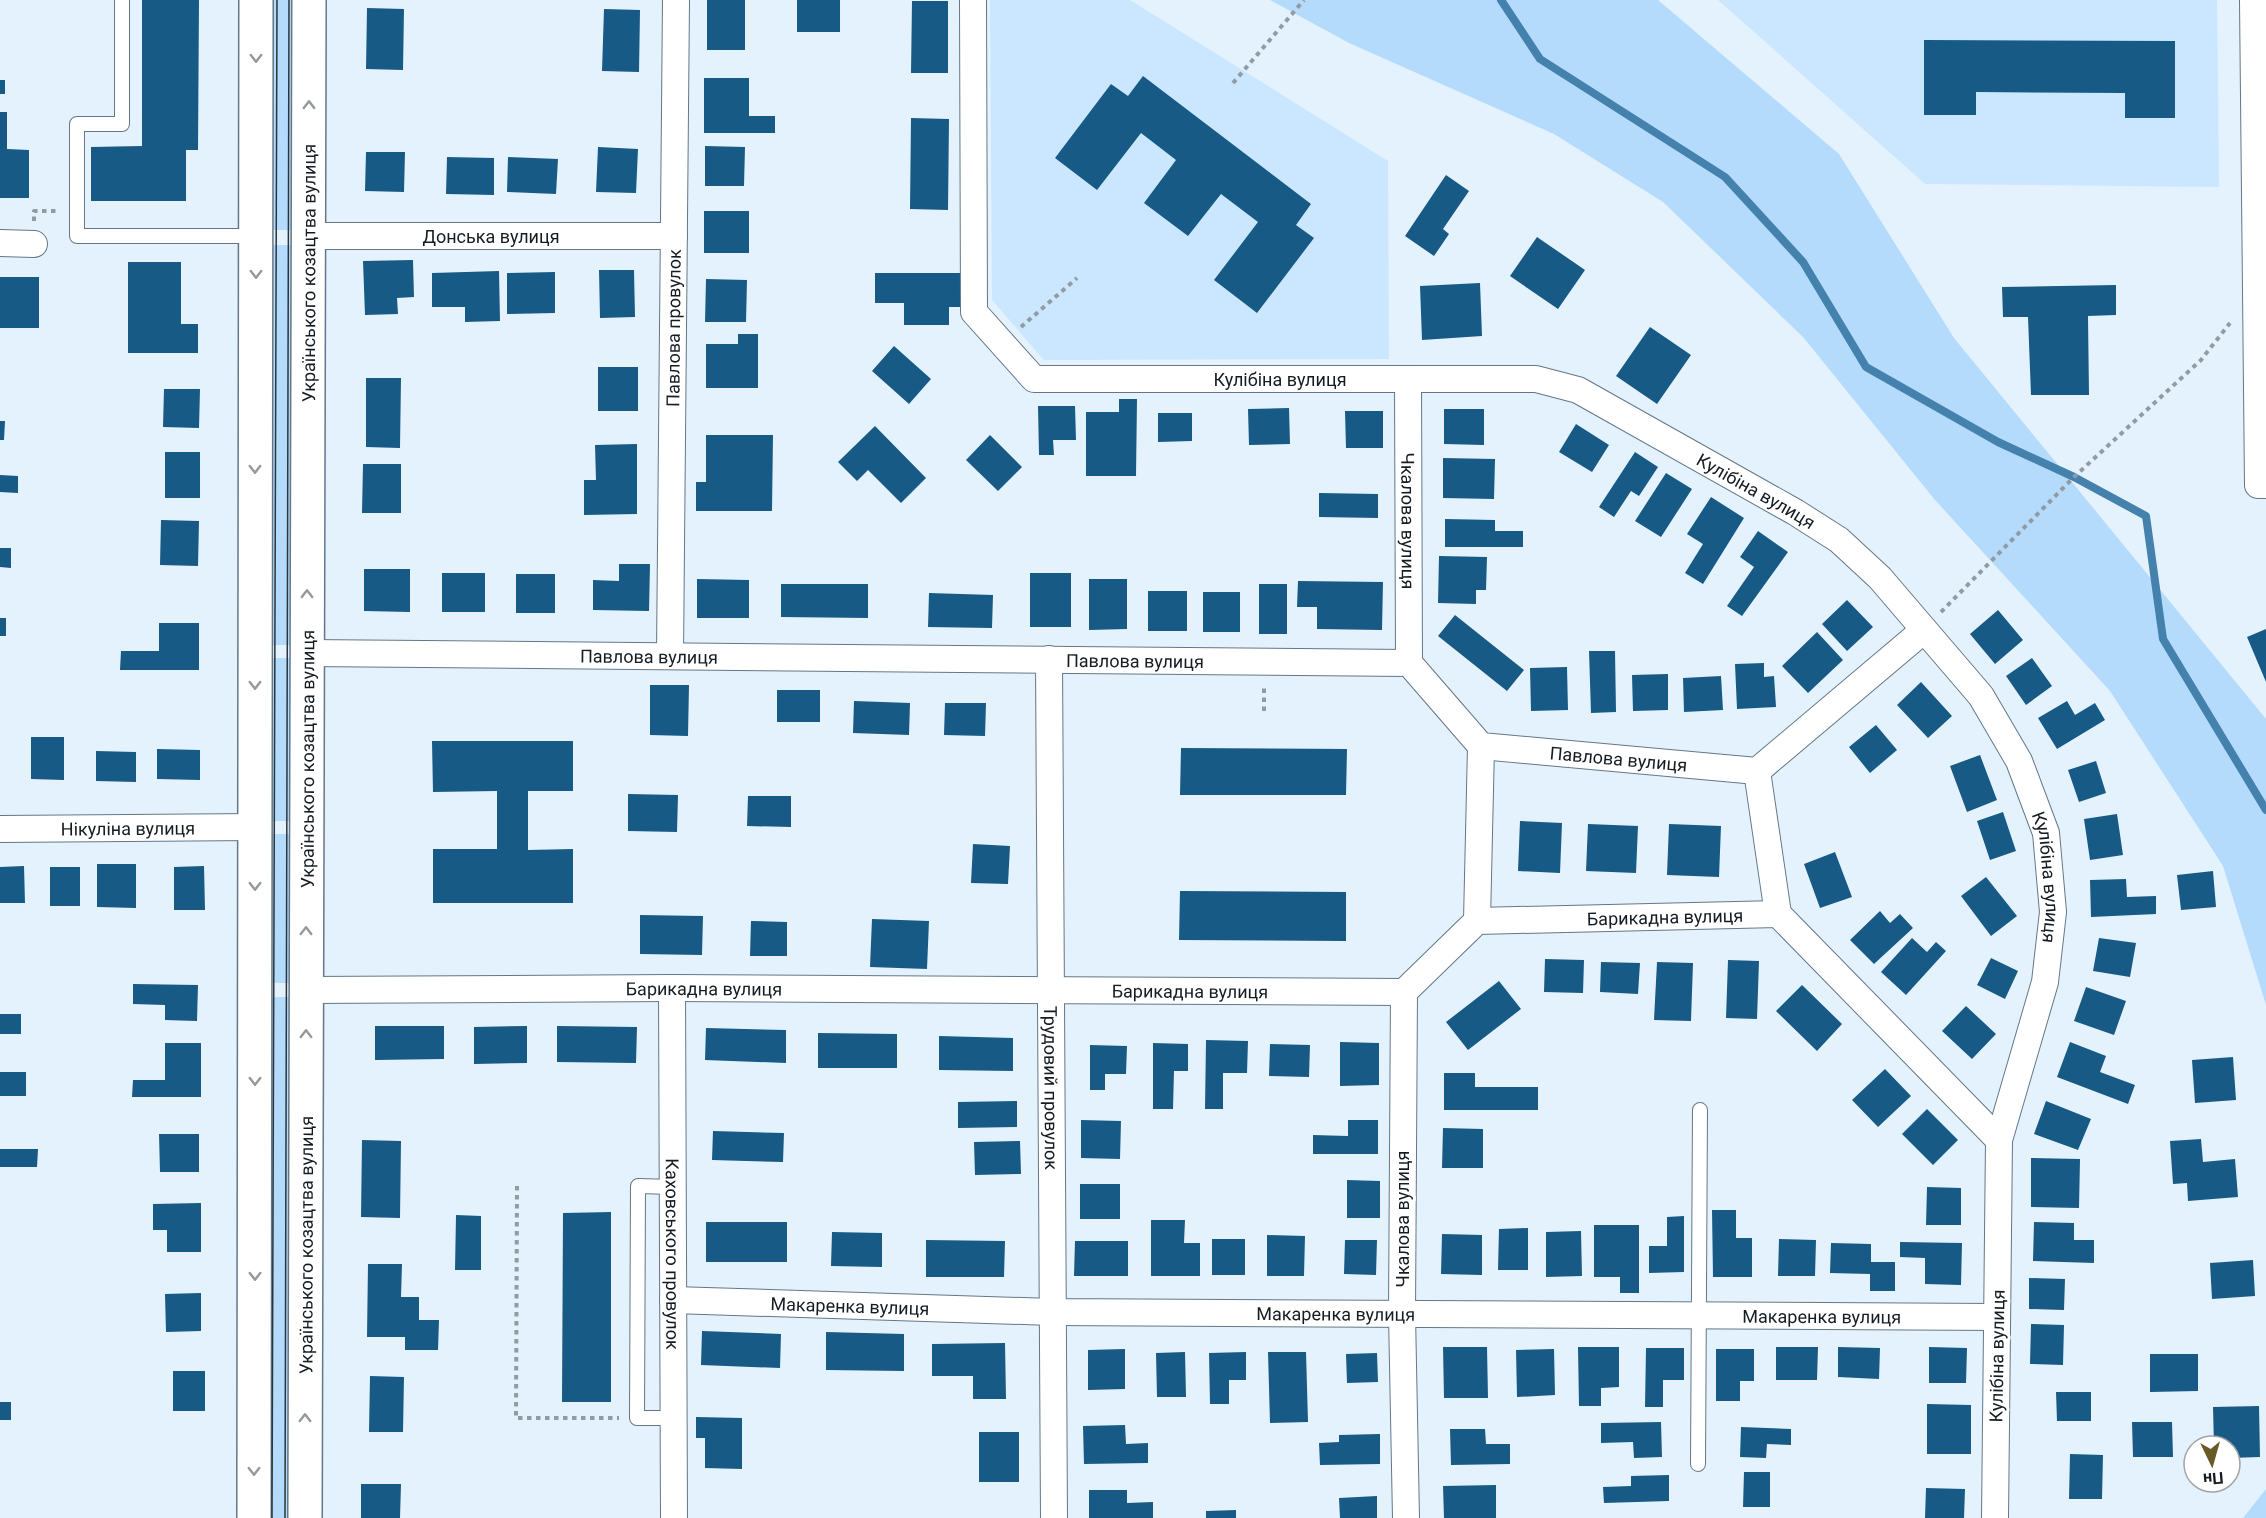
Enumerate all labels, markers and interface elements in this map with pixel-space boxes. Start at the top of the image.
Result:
one-way arrow [250,54,262,63]
one-way arrow [303,101,315,110]
street label: Українського козацтва вулиця [297,144,319,402]
street label: Донська вулиця [422,226,560,247]
street label: Павлова провулок [662,249,684,407]
one-way arrow [250,270,262,279]
street label: Кулібіна вулиця [1214,369,1347,390]
street label: Кулібіна вулиця [1693,449,1819,533]
street label: Чкалова вулиця [1398,453,1419,589]
one-way arrow [249,465,261,474]
one-way arrow [301,590,314,599]
street label: Українського козацтва вулиця [296,630,318,888]
street label: Павлова вулиця [580,645,718,667]
street label: Павлова вулиця [1066,649,1204,672]
one-way arrow [249,681,261,690]
street label: Павлова вулиця [1549,742,1688,775]
street label: Кулібіна вулиця [2028,808,2063,944]
street label: Нікуліна вулиця [61,817,195,839]
one-way arrow [249,881,261,890]
street label: Барикадна вулиця [1587,904,1744,929]
one-way arrow [300,927,312,936]
street label: Барикадна вулиця [626,977,782,999]
street label: Барикадна вулиця [1112,980,1268,1002]
street label: Трудовий провулок [1041,1006,1062,1170]
one-way arrow [300,1029,312,1038]
one-way arrow [249,1076,261,1085]
street label: Українського козацтва вулиця [295,1116,317,1374]
street label: Чкалова вулиця [1392,1151,1413,1287]
street label: Каховського провулок [662,1158,684,1350]
one-way arrow [249,1271,261,1280]
street label: Кулібіна вулиця [1985,1289,2009,1423]
street label: Макаренка вулиця [770,1293,930,1319]
street label: Макаренка вулиця [1256,1303,1415,1324]
street label: Макаренка вулиця [1742,1305,1901,1327]
one-way arrow [299,1413,311,1422]
north arrow [2182,1434,2242,1494]
one-way arrow [248,1466,260,1475]
text: Пн [2202,1468,2224,1489]

